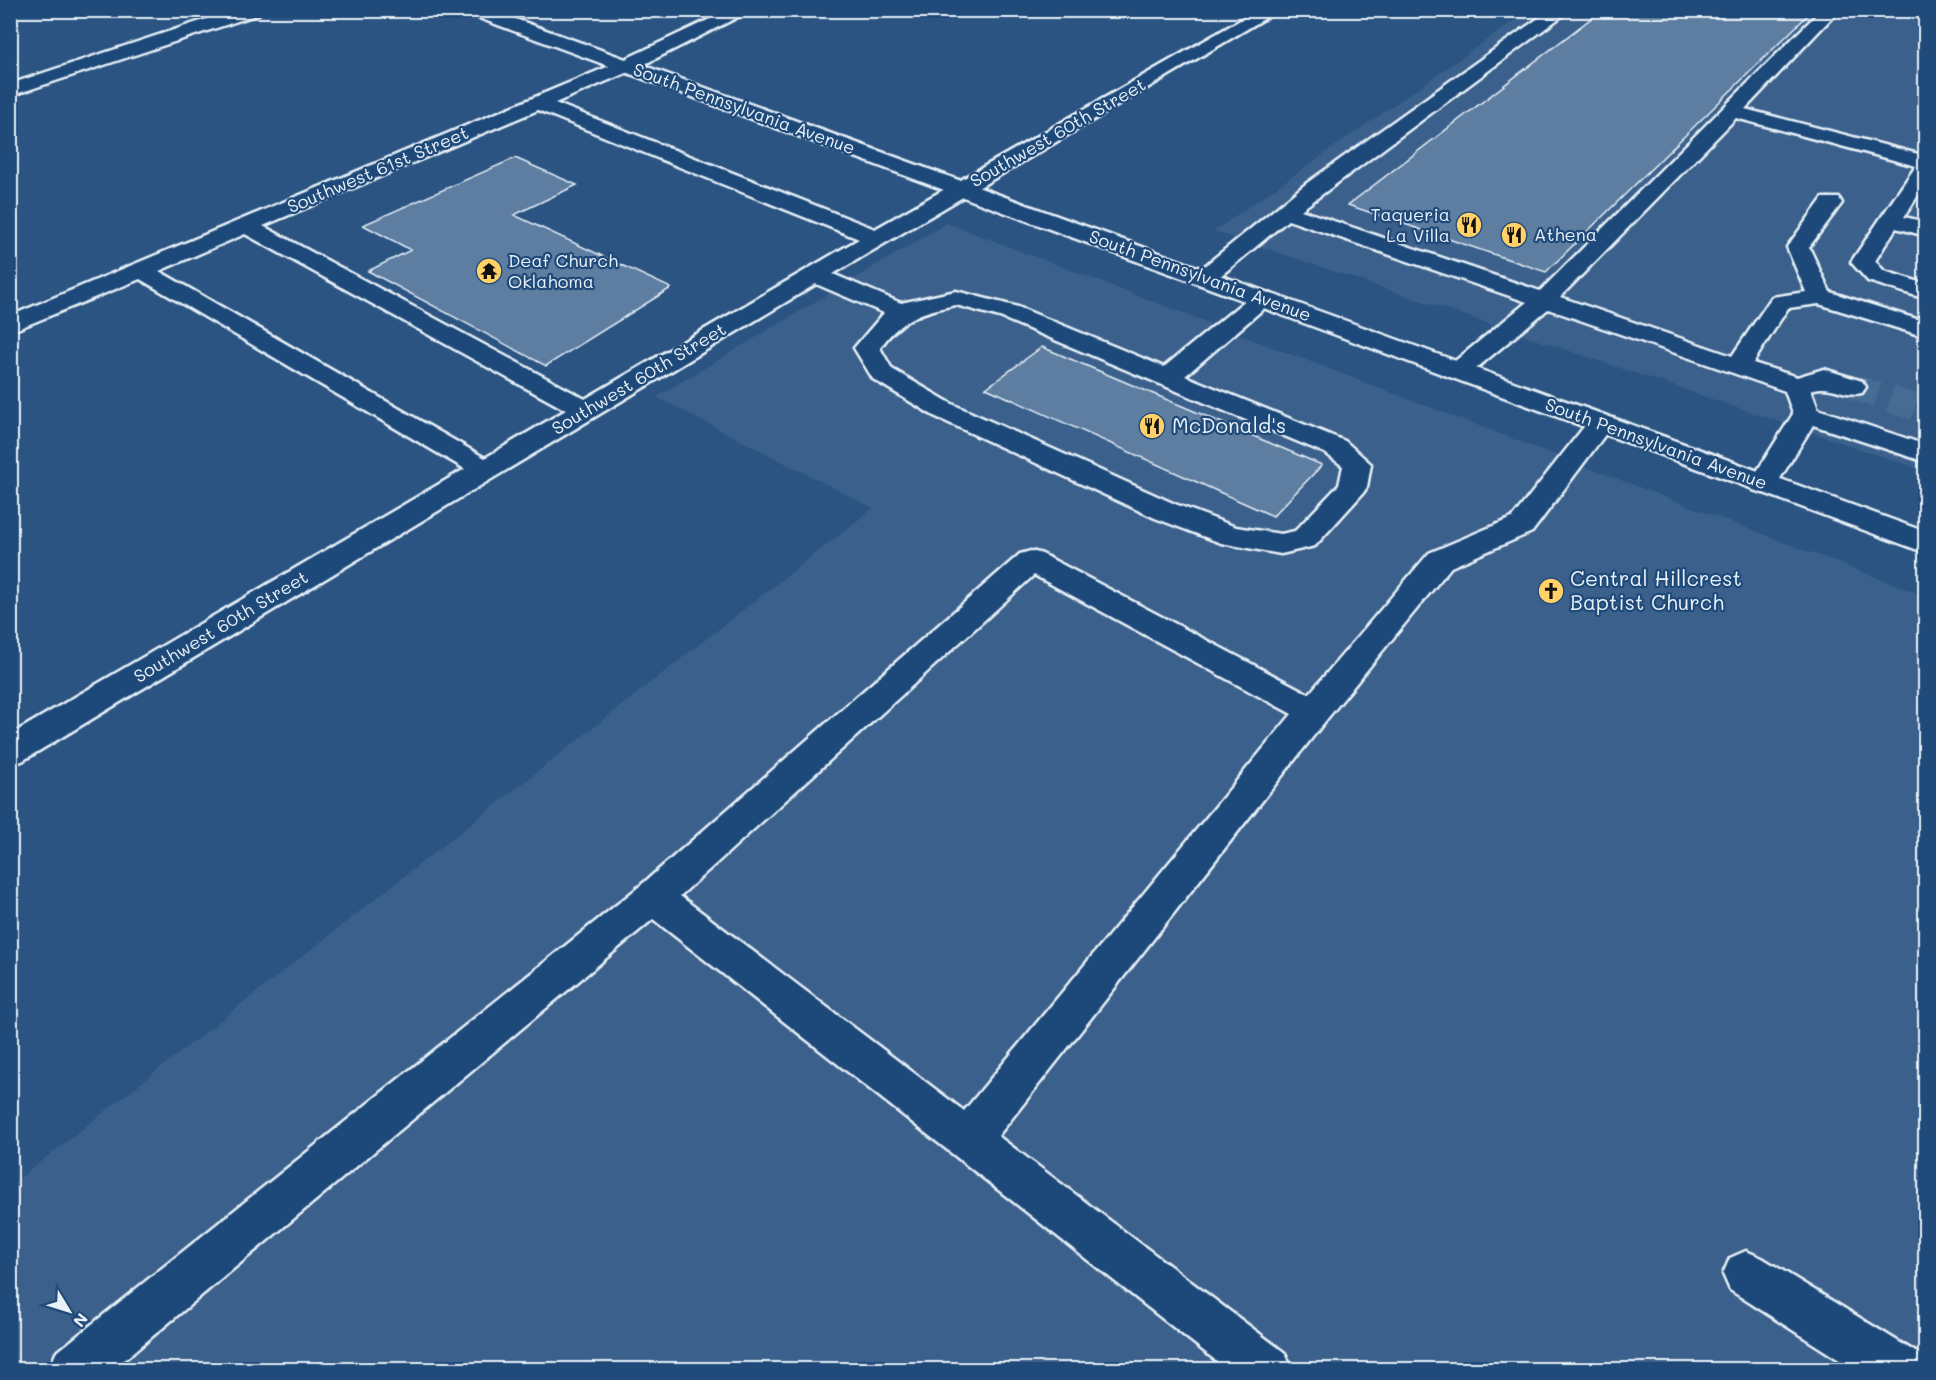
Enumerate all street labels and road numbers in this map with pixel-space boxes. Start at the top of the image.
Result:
street label: South Pennsylvania Avenue [630,57,859,159]
street label: Southwest 60th Street [965,72,1150,192]
street label: Southwest 61st Street [283,120,472,218]
street label: South Pennsylvania Avenue [1086,224,1315,326]
street label: Southwest 60th Street [547,317,730,440]
street label: South Pennsylvania Avenue [1542,392,1771,494]
street label: Southwest 60th Street [129,565,312,688]

